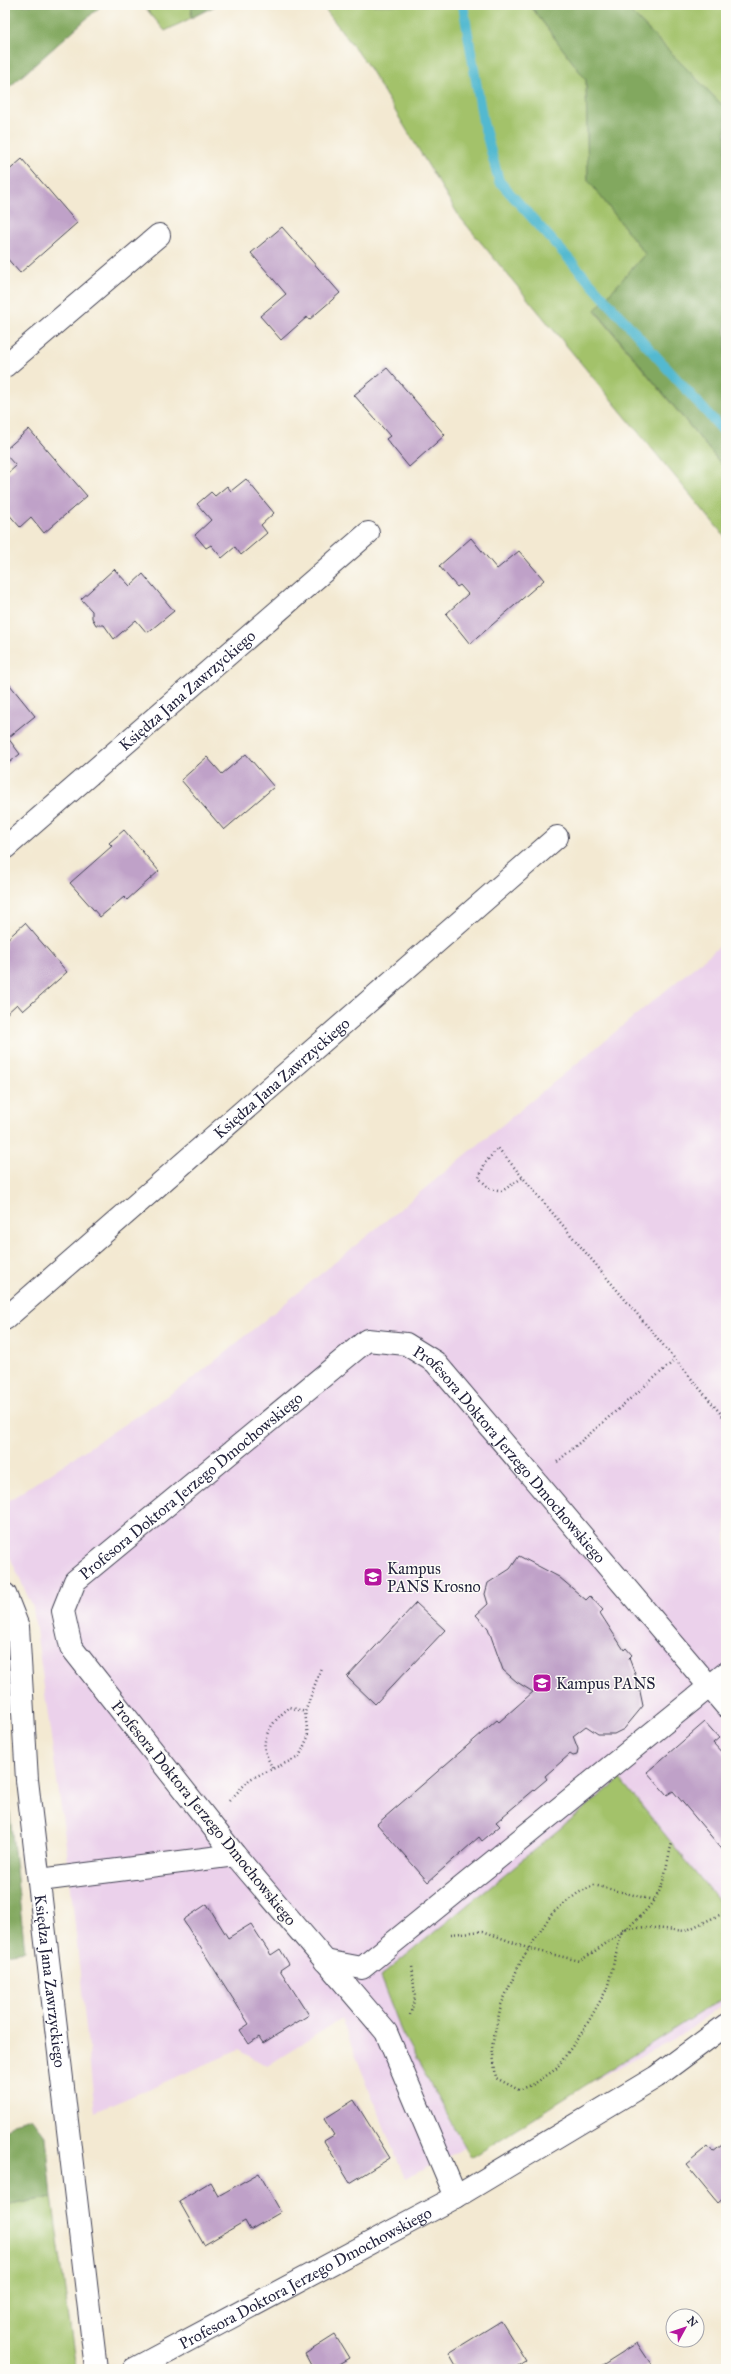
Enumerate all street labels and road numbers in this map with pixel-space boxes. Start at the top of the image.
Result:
street label: Księdza Jana Zawrzyckiego [115,626,259,754]
street label: Księdza Jana Zawrzyckiego [210,1013,353,1142]
street label: Profesora Doktora Jerzego Dmochowskiego [410,1341,610,1567]
street label: Profesora Doktora Jerzego Dmochowskiego [75,1388,306,1583]
street label: Profesora Doktora Jerzego Dmochowskiego [107,1697,301,1930]
street label: Księdza Jana Zawrzyckiego [31,1893,70,2069]
street label: Profesora Doktora Jerzego Dmochowskiego [176,2202,435,2353]

